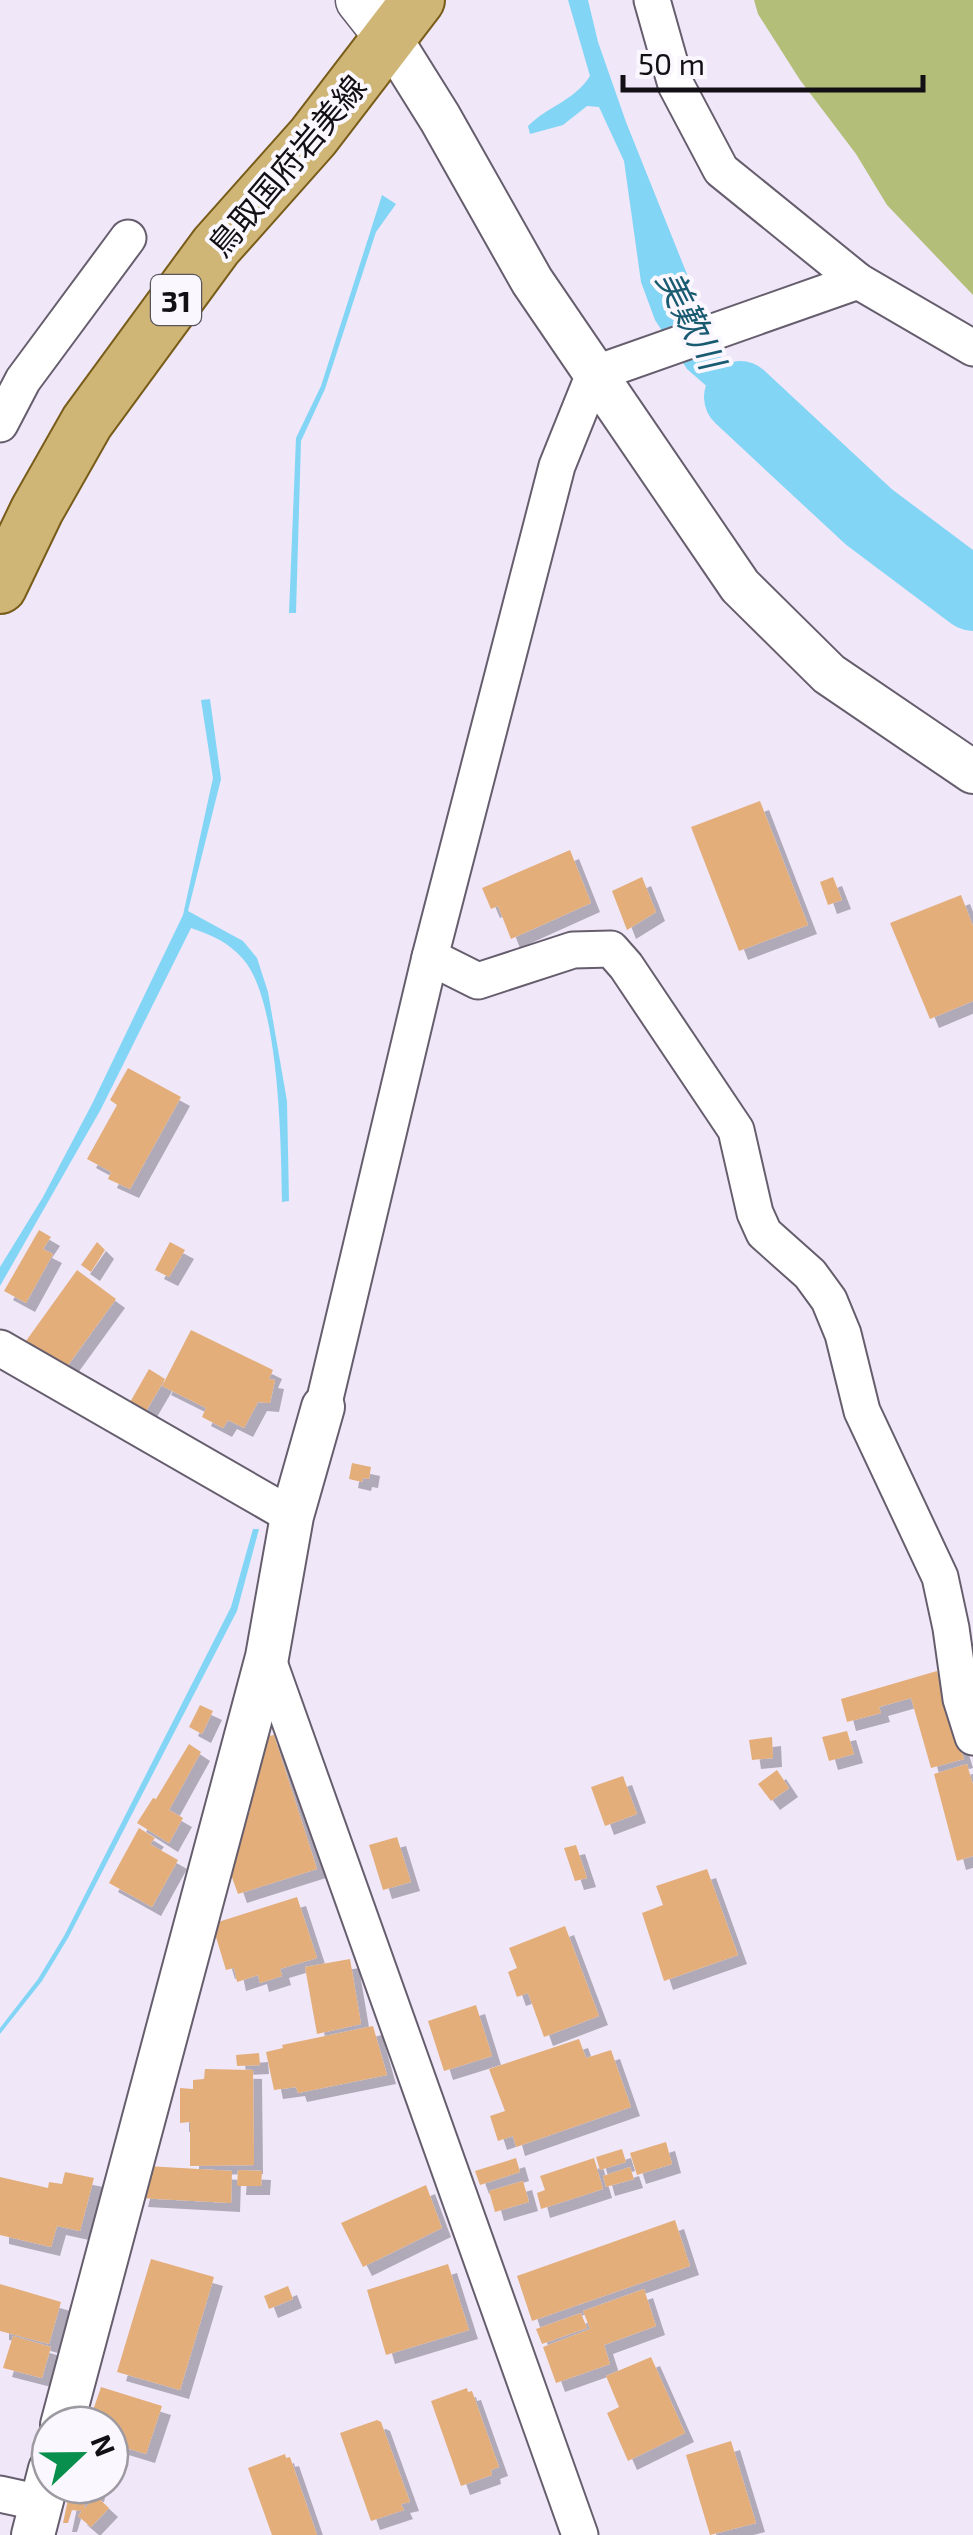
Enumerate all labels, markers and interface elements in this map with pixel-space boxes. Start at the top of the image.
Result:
scale bar [623,30,923,92]
text: 50 m [638,45,705,81]
street label: 鳥取国府岩美線 [199,67,373,263]
water label: 美歎川 [649,263,736,379]
road number: 31 [151,275,201,325]
north arrow [30,2405,130,2505]
text: N [85,2430,124,2461]

